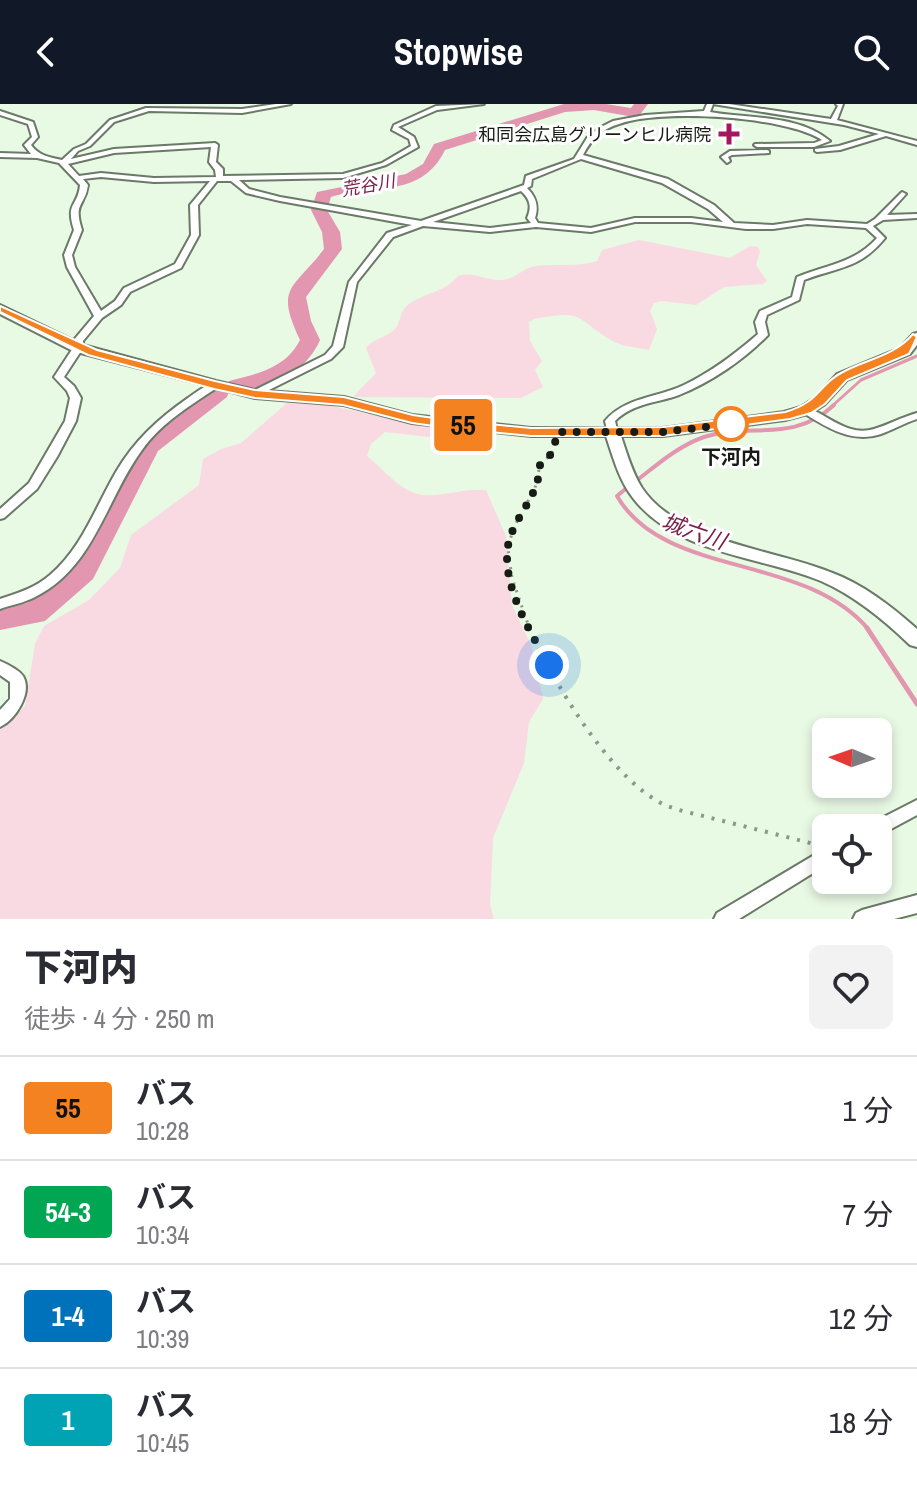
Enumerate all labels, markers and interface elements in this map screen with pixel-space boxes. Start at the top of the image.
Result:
text: Stopwise [394,28,523,76]
icon: back [24,30,68,74]
icon: search [849,30,893,74]
place label: 和同会広島グリーンヒル病院 [478,122,711,147]
marker: 和同会広島グリーンヒル病院 [718,123,740,145]
water label: 荒谷川 [339,168,399,202]
line badge: 55 [427,399,499,451]
text: 55 [450,406,476,444]
marker: 下河内 [714,407,748,441]
place label: 下河内 [701,443,761,470]
water label: 城六川 [658,506,732,557]
your location [529,645,569,685]
north arrow [812,718,892,798]
map controls [812,718,892,894]
button: locate [812,814,892,894]
text: 下河内 [24,942,138,993]
button: heart [809,945,893,1029]
text: 徒歩 · 4 分 · 250 m [24,1001,215,1036]
text: バス [136,1073,196,1113]
text: 55 [55,1089,81,1127]
text: 1 分 [842,1090,893,1130]
text: 10:28 [136,1113,189,1148]
text: バス [136,1177,196,1217]
text: 54-3 [45,1193,91,1231]
text: 7 分 [842,1194,893,1234]
text: 10:34 [136,1217,189,1252]
text: バス [136,1281,196,1321]
text: 1-4 [51,1297,85,1335]
text: 12 分 [829,1298,893,1338]
text: 10:39 [136,1321,189,1356]
text: バス [136,1385,196,1425]
text: 1 [62,1401,74,1439]
text: 18 分 [829,1402,893,1442]
text: 10:45 [136,1425,189,1460]

